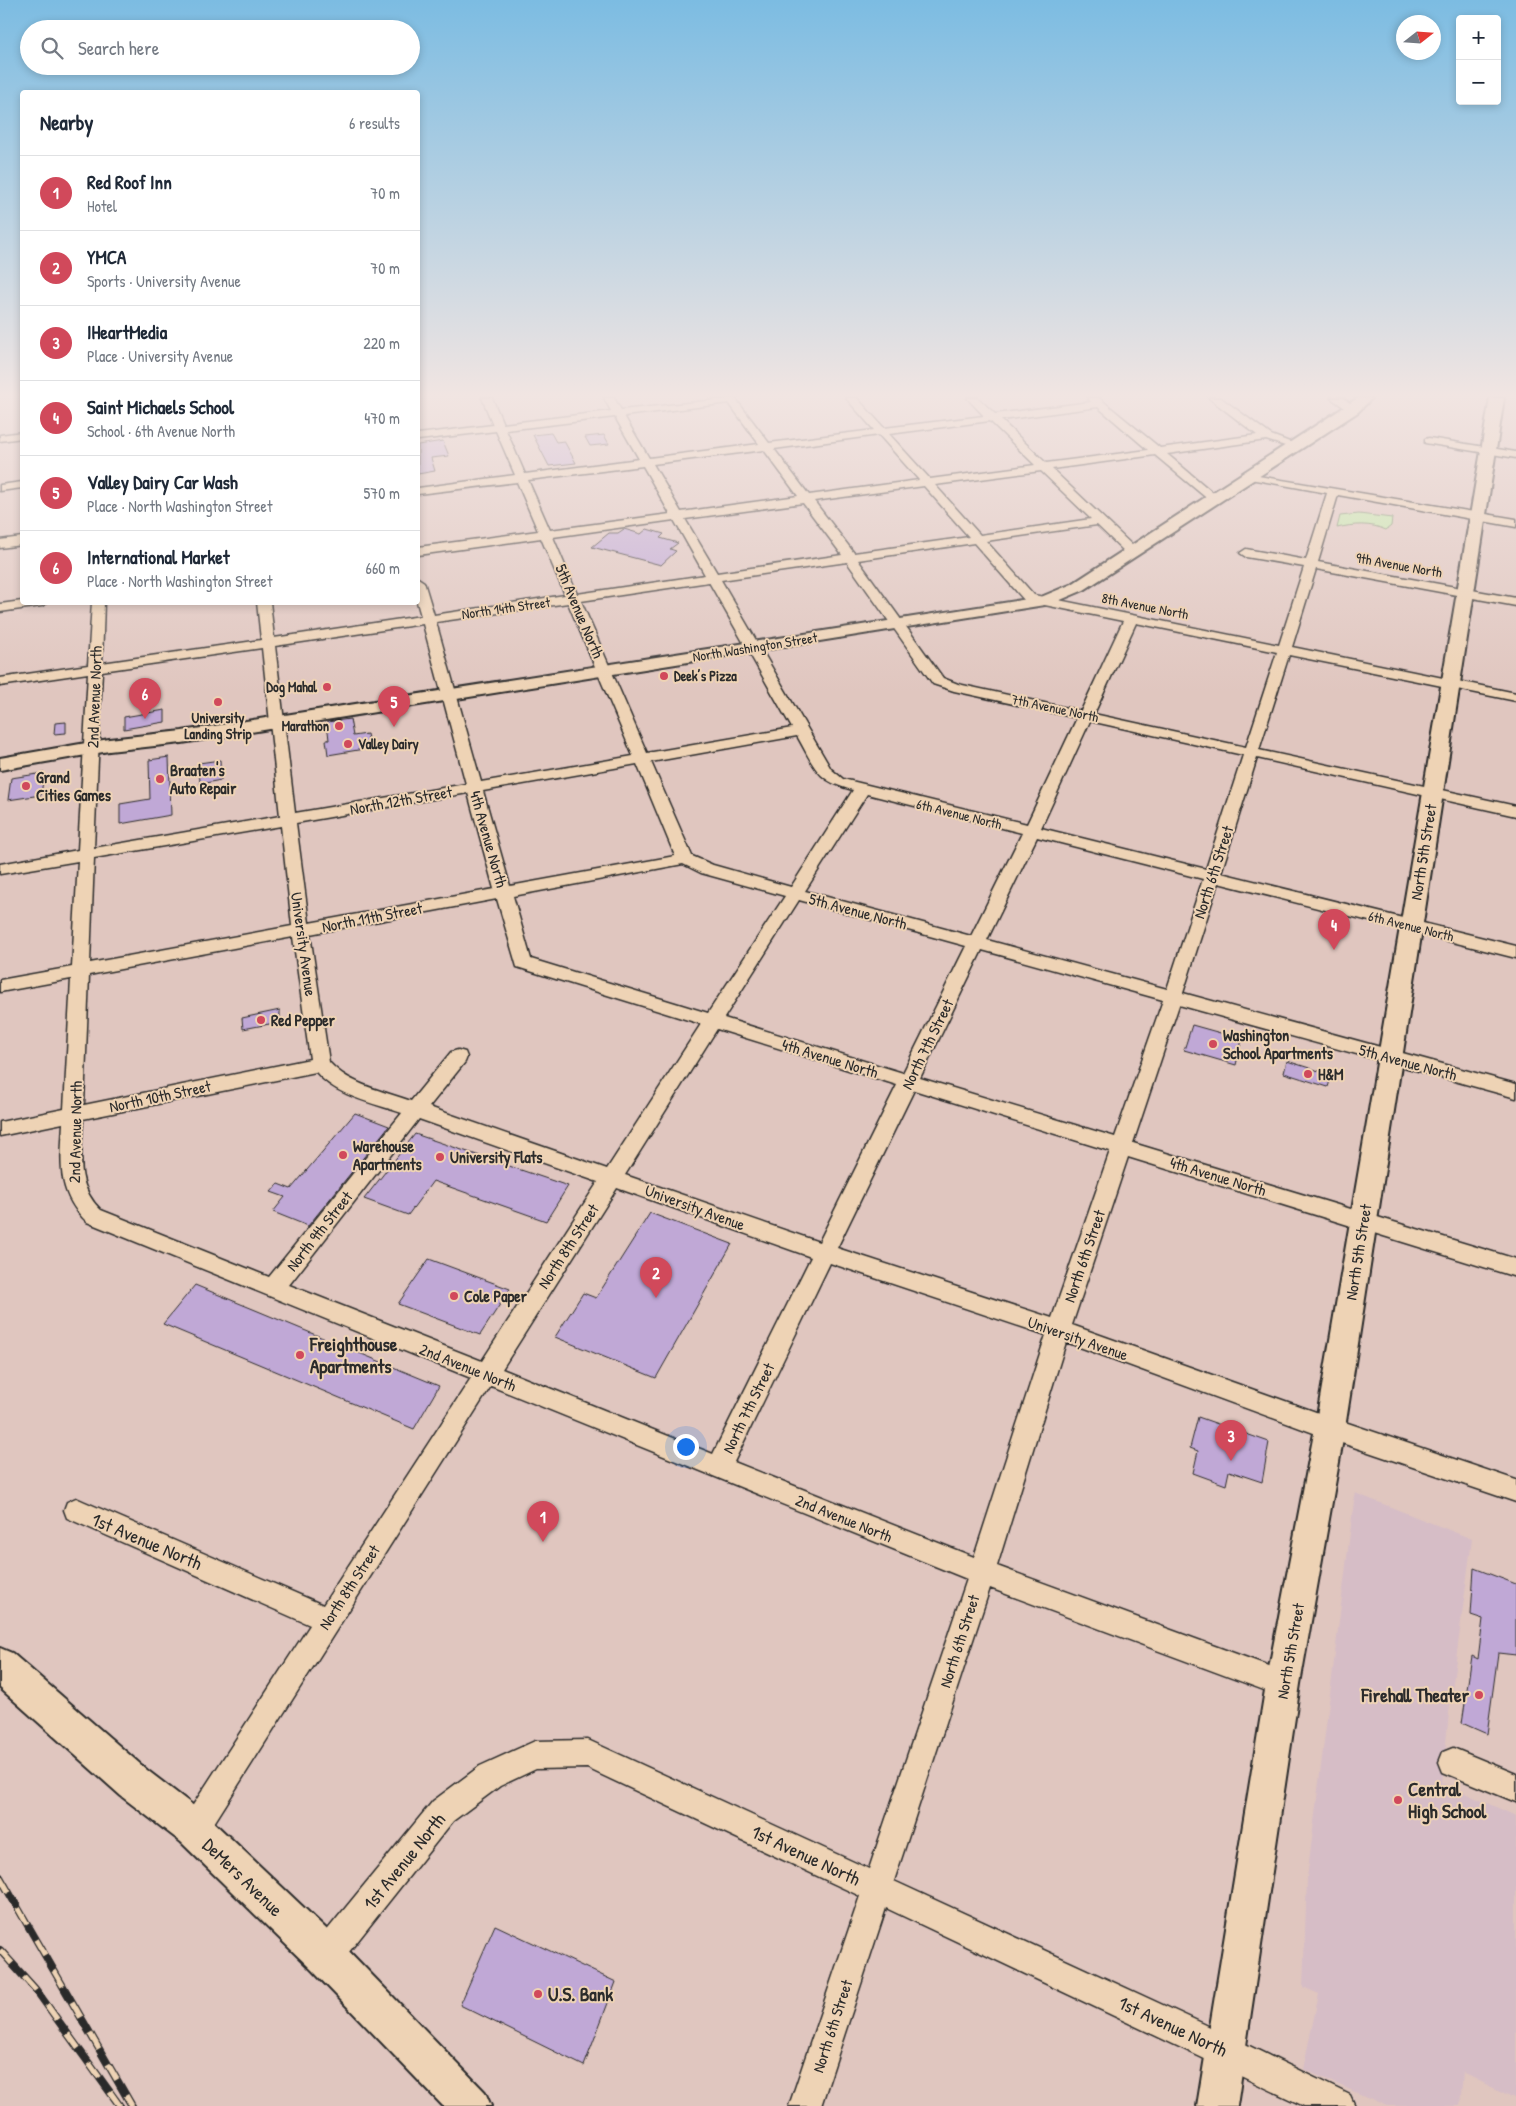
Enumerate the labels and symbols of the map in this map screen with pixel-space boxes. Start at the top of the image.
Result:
north arrow [1396,15,1441,60]
street label: 9th Avenue North [1355,548,1444,581]
street label: 5th Avenue North [550,561,610,662]
street label: 8th Avenue North [1100,588,1190,623]
street label: North 14th Street [460,592,552,623]
street label: North Washington Street [691,627,819,667]
street label: 2nd Avenue North [81,645,107,748]
place label: Deek’s Pizza [674,666,737,685]
marker: Deek’s Pizza [658,670,670,682]
place label: Dog Mahal [266,677,317,698]
pin: 6 [129,678,161,719]
marker: Dog Mahal [321,681,333,693]
pin: 5 [378,686,410,727]
street label: 7th Avenue North [1010,689,1101,726]
marker: University Landing Strip [212,696,224,708]
place label: University Landing Strip [184,708,253,745]
place label: Marathon [282,716,329,735]
marker: Marathon [333,720,345,732]
place label: Valley Dairy [358,734,419,755]
marker: Valley Dairy [342,738,354,750]
place label: Braaten's Auto Repair [170,759,237,800]
place label: Grand Cities Games [36,766,112,806]
marker: Braaten's Auto Repair [154,773,166,785]
marker: Grand Cities Games [20,780,32,792]
street label: North 12th Street [348,780,454,820]
street label: 4th Avenue North [465,788,513,890]
street label: 6th Avenue North [914,794,1004,833]
street label: North 5th Street [1405,802,1442,902]
street label: North 6th Street [1188,822,1239,921]
street label: 5th Avenue North [807,887,910,935]
street label: University Avenue [286,891,322,998]
street label: North 11th Street [320,896,425,938]
street label: 6th Avenue North [1366,906,1456,945]
pin: 4 [1318,909,1350,950]
street label: North 7th Street [896,995,959,1093]
place label: Red Pepper [271,1009,336,1032]
marker: Red Pepper [255,1014,267,1026]
place label: Washington School Apartments [1223,1024,1334,1065]
street label: 4th Avenue North [779,1033,881,1083]
marker: Washington School Apartments [1207,1038,1219,1050]
street label: 5th Avenue North [1357,1038,1460,1086]
place label: H&M [1318,1063,1344,1085]
marker: H&M [1302,1068,1314,1080]
street label: North 10th Street [107,1074,213,1117]
street label: 2nd Avenue North [63,1080,87,1183]
place label: Warehouse Apartments [353,1135,423,1176]
place label: University Flats [450,1146,543,1169]
marker: Warehouse Apartments [337,1149,349,1161]
marker: University Flats [434,1151,446,1163]
street label: 4th Avenue North [1167,1151,1269,1201]
street label: University Avenue [642,1179,749,1235]
street label: North 9th Street [281,1186,358,1276]
street label: North 8th Street [532,1199,604,1293]
street label: North 5th Street [1340,1202,1377,1302]
street label: North 6th Street [1058,1206,1110,1305]
pin: 2 [640,1257,672,1298]
place label: Cole Paper [464,1285,528,1308]
marker: Cole Paper [448,1290,460,1302]
street label: University Avenue [1025,1311,1132,1366]
place label: Freighthouse Apartments [309,1331,398,1380]
street label: 2nd Avenue North [416,1338,520,1396]
marker: Freighthouse Apartments [294,1349,306,1361]
street label: North 7th Street [717,1359,780,1457]
pin: 3 [1215,1420,1247,1461]
your location [673,1434,699,1460]
street label: 2nd Avenue North [792,1489,896,1547]
pin: 1 [527,1501,559,1542]
street label: 1st Avenue North [88,1506,206,1576]
street label: North 8th Street [313,1540,385,1634]
street label: North 6th Street [934,1591,985,1690]
street label: North 5th Street [1271,1601,1309,1701]
place label: Firehall Theater [1360,1682,1470,1708]
marker: Firehall Theater [1473,1689,1485,1701]
place label: Central High School [1408,1776,1487,1825]
marker: Central High School [1392,1794,1404,1806]
street label: 1st Avenue North [357,1807,451,1915]
street label: 1st Avenue North [747,1818,865,1892]
street label: DeMers Avenue [197,1832,289,1922]
street label: North 6th Street [807,1976,858,2075]
place label: U.S. Bank [548,1981,613,2007]
marker: U.S. Bank [532,1988,544,2000]
street label: 1st Avenue North [1114,1989,1232,2063]

